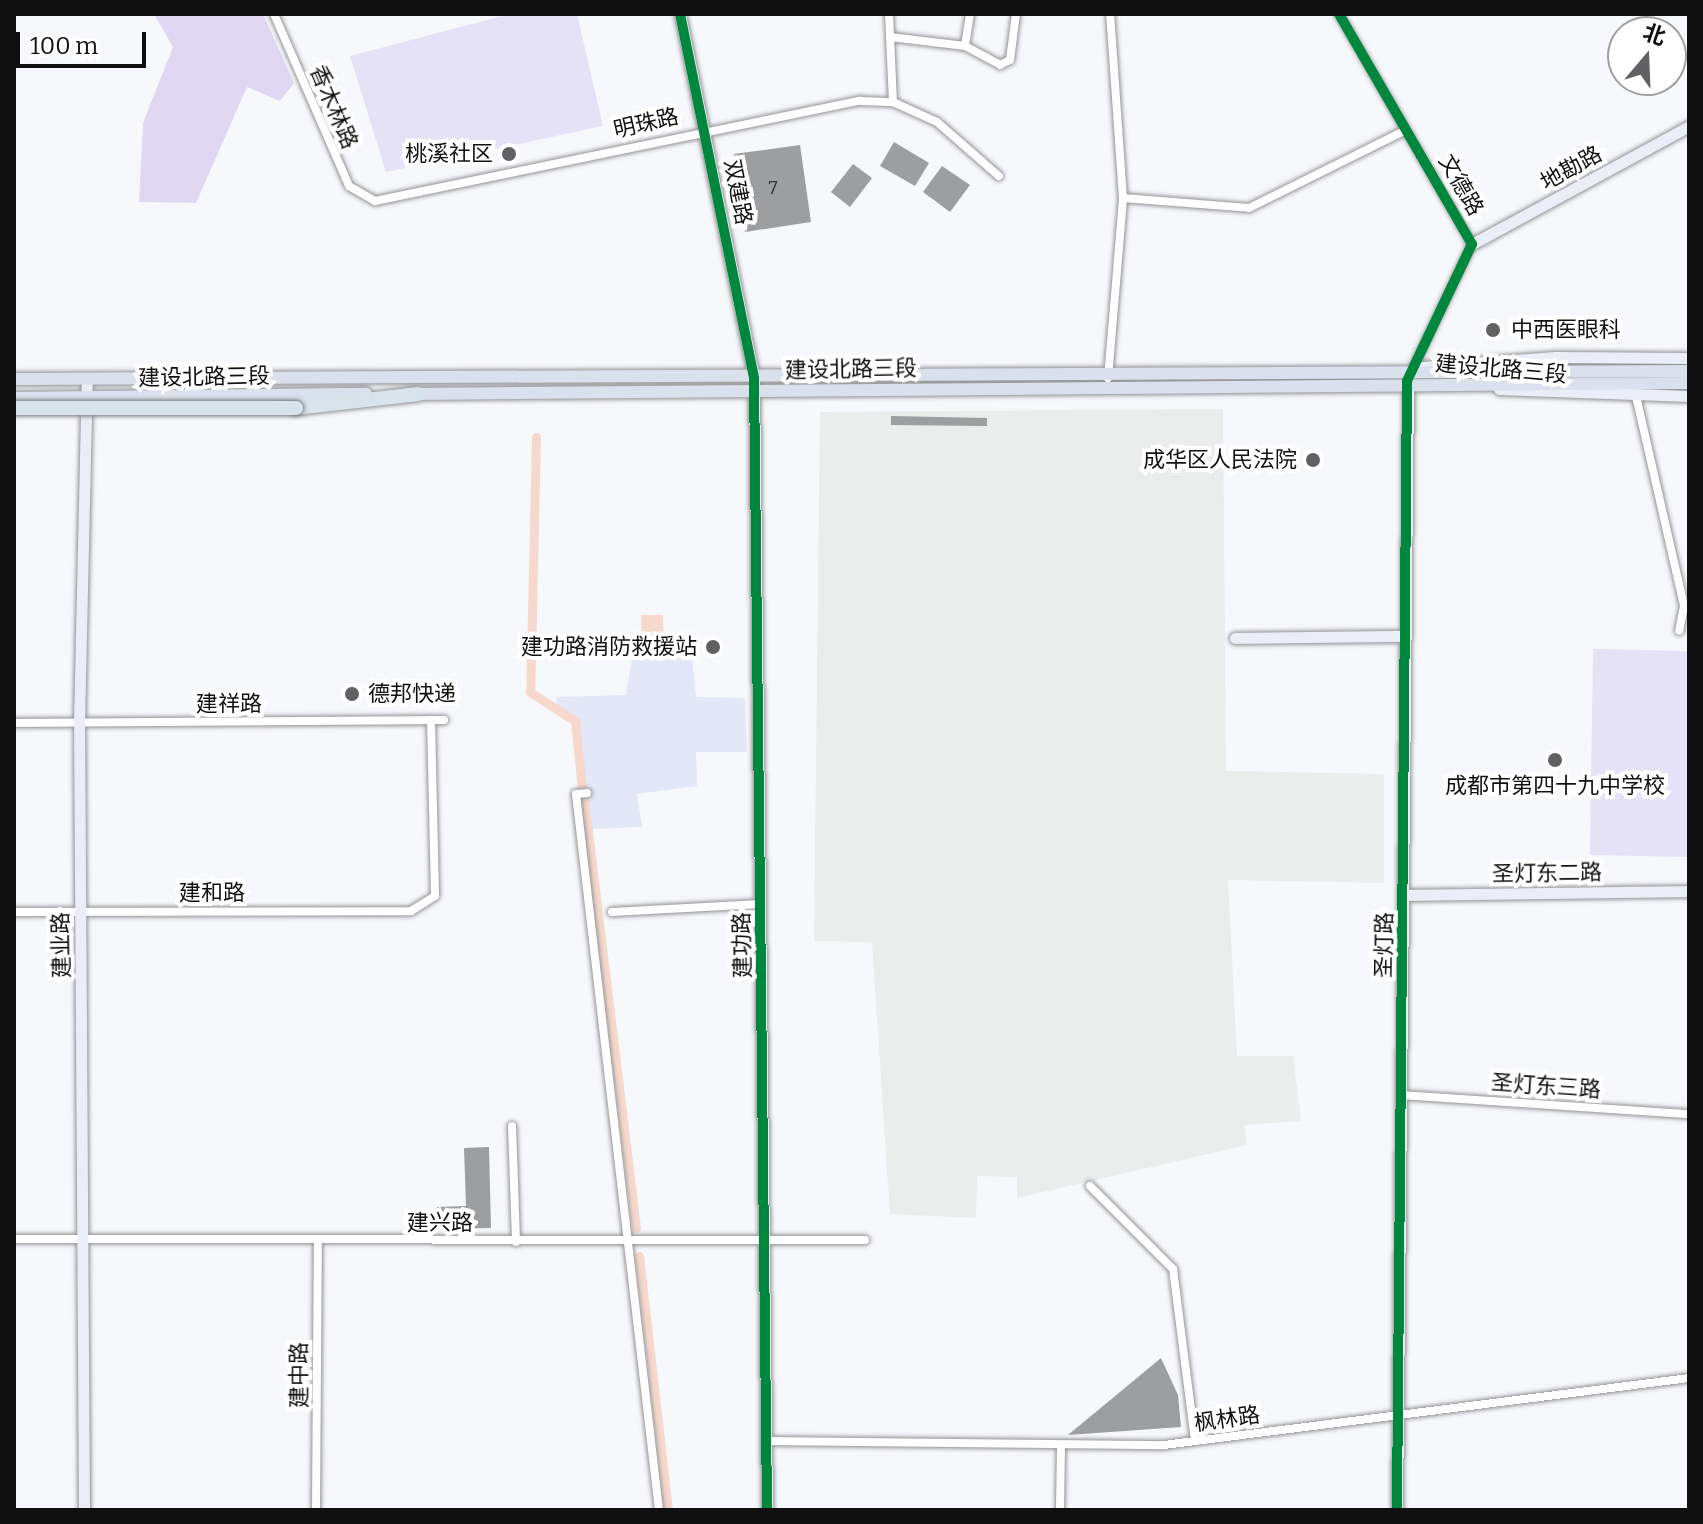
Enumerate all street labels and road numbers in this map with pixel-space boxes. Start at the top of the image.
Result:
street label: 香木林路 [305,61,363,153]
street label: 明珠路 [611,103,681,143]
street label: 地勘路 [1536,140,1606,196]
street label: 文德路 [1433,150,1489,220]
street label: 双建路 [719,157,757,227]
street label: 建设北路三段 [1434,350,1568,388]
street label: 建设北路三段 [785,355,917,383]
street label: 建设北路三段 [138,363,270,391]
street label: 建祥路 [196,691,262,717]
street label: 圣灯东二路 [1492,859,1602,887]
street label: 建和路 [179,880,245,906]
street label: 建业路 [47,912,75,978]
street label: 建功路 [728,912,756,978]
street label: 圣灯路 [1370,912,1398,978]
street label: 圣灯东三路 [1490,1069,1602,1103]
street label: 建兴路 [407,1210,473,1236]
street label: 建中路 [286,1342,312,1408]
street label: 枫林路 [1192,1401,1262,1437]

